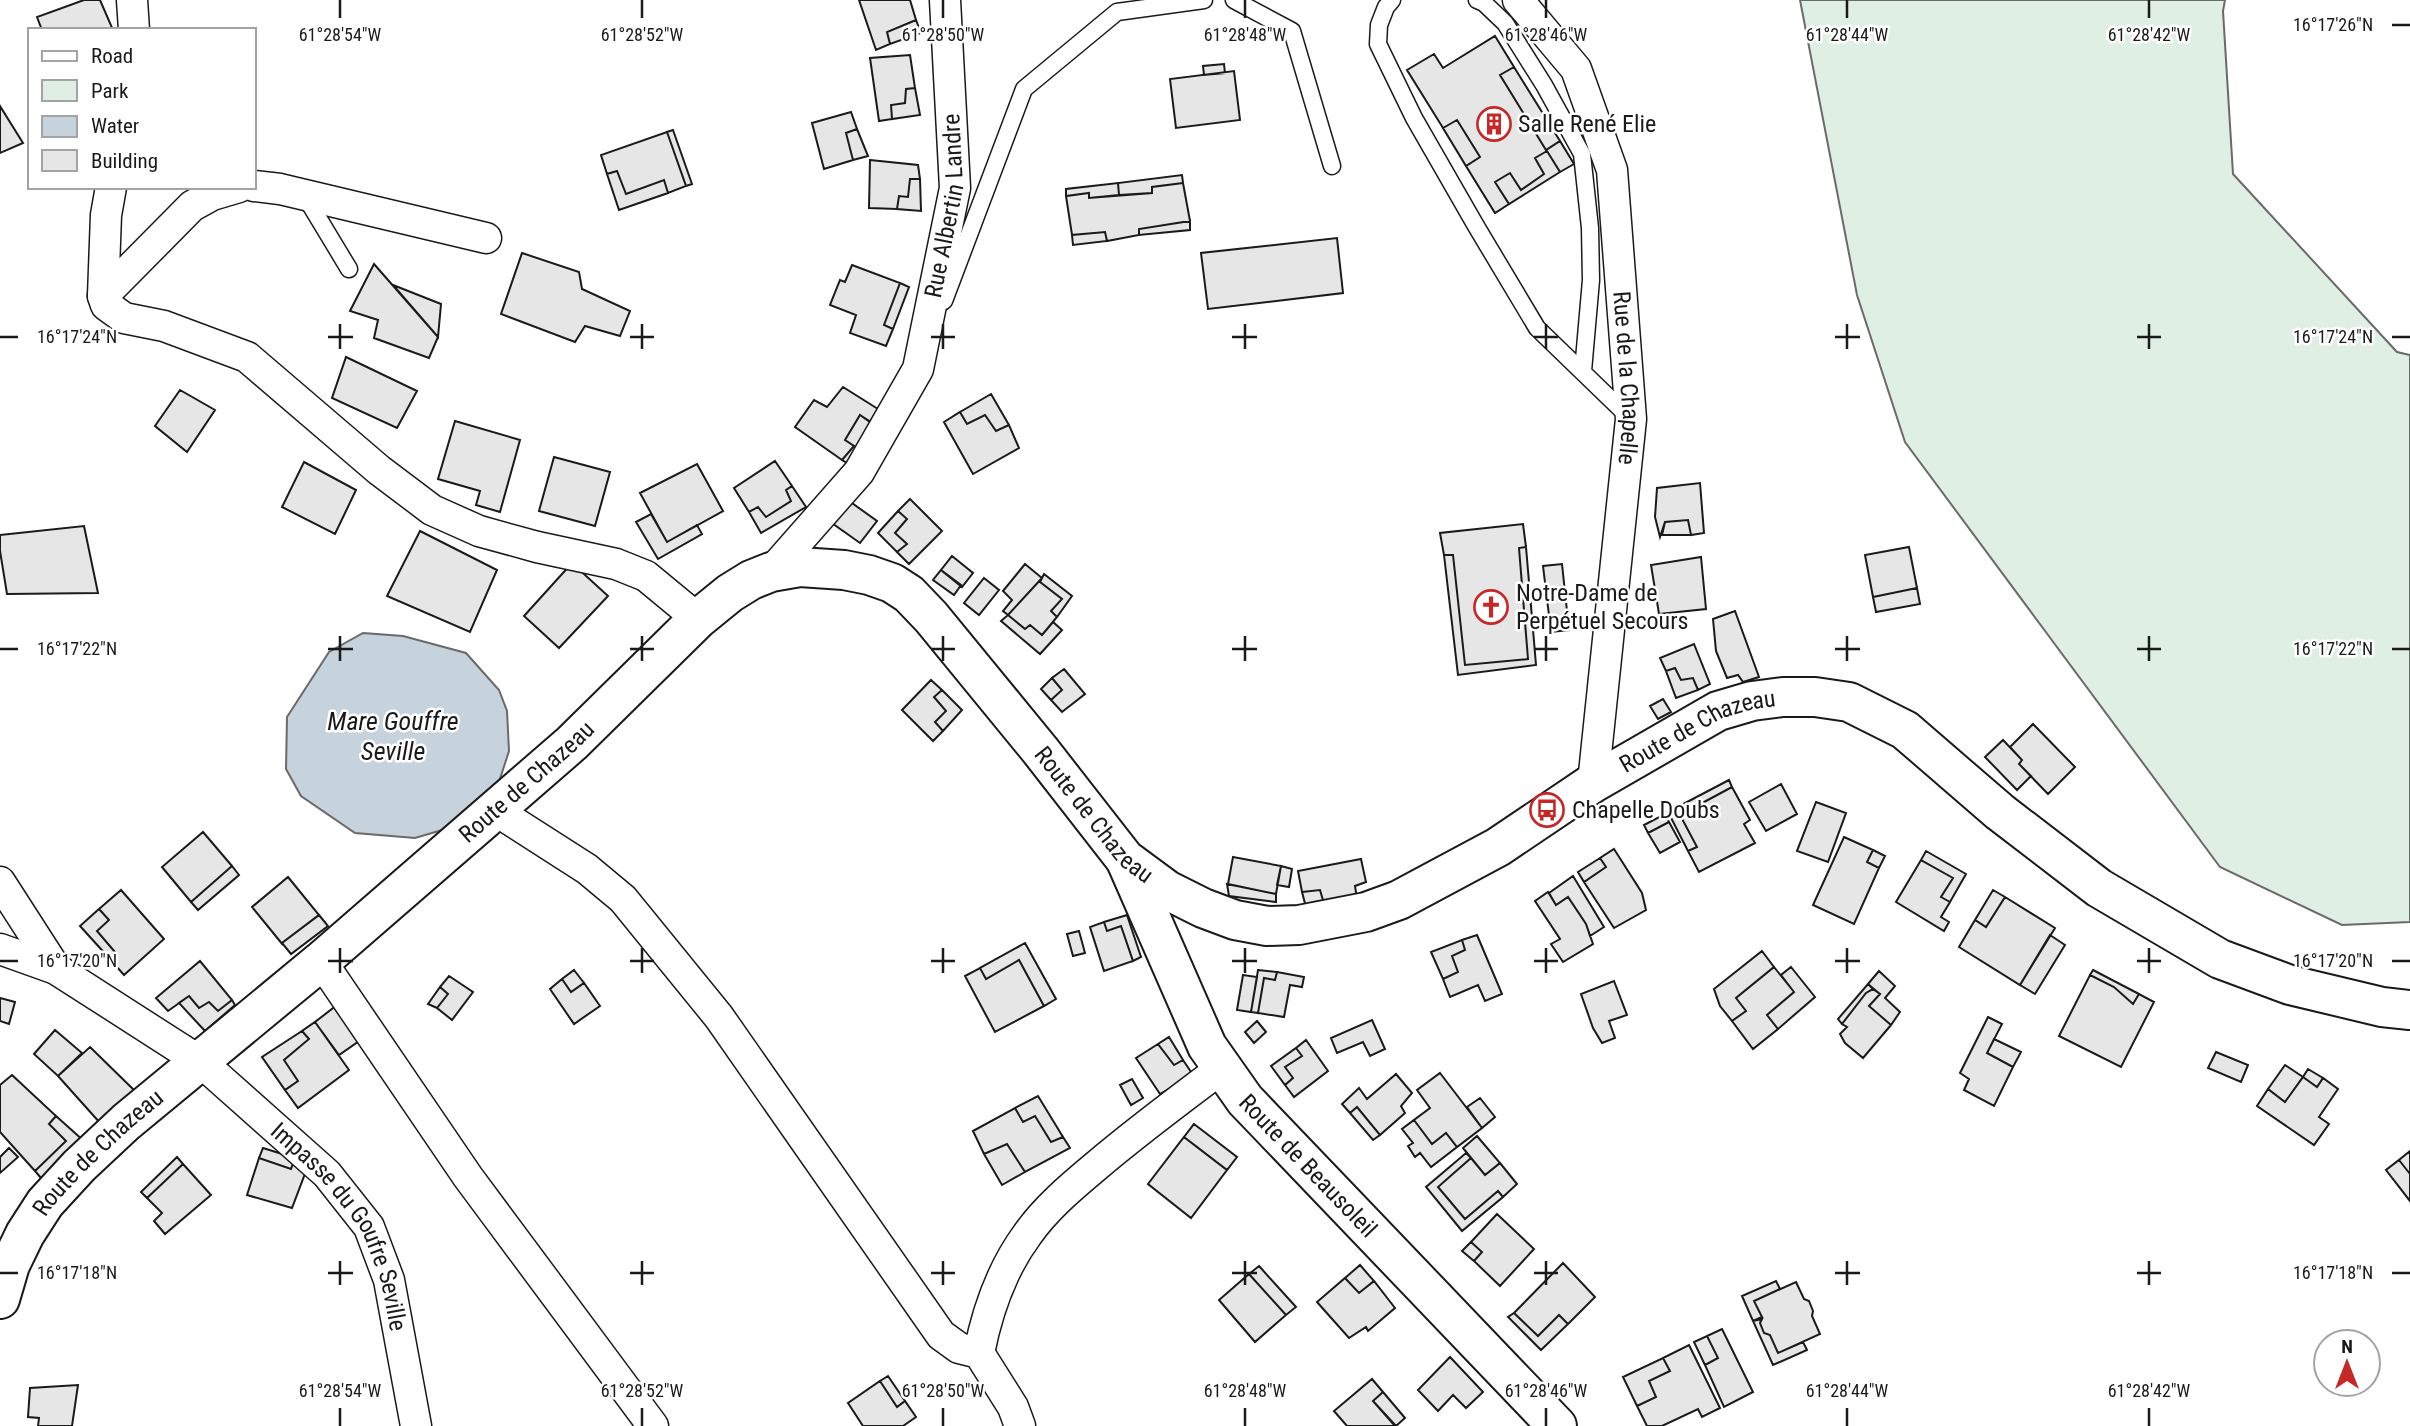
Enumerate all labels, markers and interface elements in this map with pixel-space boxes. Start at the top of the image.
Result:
text: 16°17'26"N [2293,14,2373,35]
text: 61°28'54"W [299,24,382,45]
text: 61°28'52"W [601,24,684,45]
text: 61°28'50"W [902,24,985,45]
text: 61°28'48"W [1204,24,1287,45]
text: 61°28'46"W [1505,24,1588,45]
text: 61°28'44"W [1806,24,1889,45]
text: 61°28'42"W [2108,24,2191,45]
legend [28,28,256,189]
text: Road [91,44,133,68]
text: Park [91,79,129,103]
building icon: Salle René Elie [1475,105,1513,143]
place label: Salle René Elie [1518,110,1656,138]
street label: Rue Albertin Landre [919,113,970,300]
text: Water [91,114,139,138]
text: Building [91,149,158,173]
street label: Rue de la Chapelle [1607,290,1645,466]
text: 16°17'24"N [37,326,117,347]
text: 16°17'24"N [2293,326,2373,347]
place label: Notre-Dame de Perpétuel Secours [1516,579,1688,635]
church icon: Notre-Dame de Perpétuel Secours [1472,588,1510,626]
text: 16°17'22"N [37,638,117,659]
text: 16°17'22"N [2293,638,2373,659]
street label: Route de Chazeau [1614,684,1777,779]
water label: Mare Gouffre Seville [327,706,459,766]
street label: Route de Chazeau [453,715,600,849]
street label: Route de Chazeau [1029,741,1159,889]
bus stop icon: Chapelle Doubs [1528,791,1566,829]
place label: Chapelle Doubs [1572,796,1720,824]
text: 16°17'20"N [37,950,117,971]
text: 16°17'20"N [2293,950,2373,971]
street label: Route de Chazeau [27,1083,169,1221]
street label: Route de Beausoleil [1233,1088,1383,1243]
street label: Impasse du Goufre Seville [265,1117,412,1333]
text: 16°17'18"N [37,1262,117,1283]
text: 16°17'18"N [2293,1262,2373,1283]
north arrow [2312,1328,2382,1398]
text: N [2341,1335,2353,1358]
text: 61°28'54"W [299,1380,382,1401]
text: 61°28'52"W [601,1380,684,1401]
text: 61°28'50"W [902,1380,985,1401]
text: 61°28'48"W [1204,1380,1287,1401]
text: 61°28'46"W [1505,1380,1588,1401]
text: 61°28'44"W [1806,1380,1889,1401]
text: 61°28'42"W [2108,1380,2191,1401]

